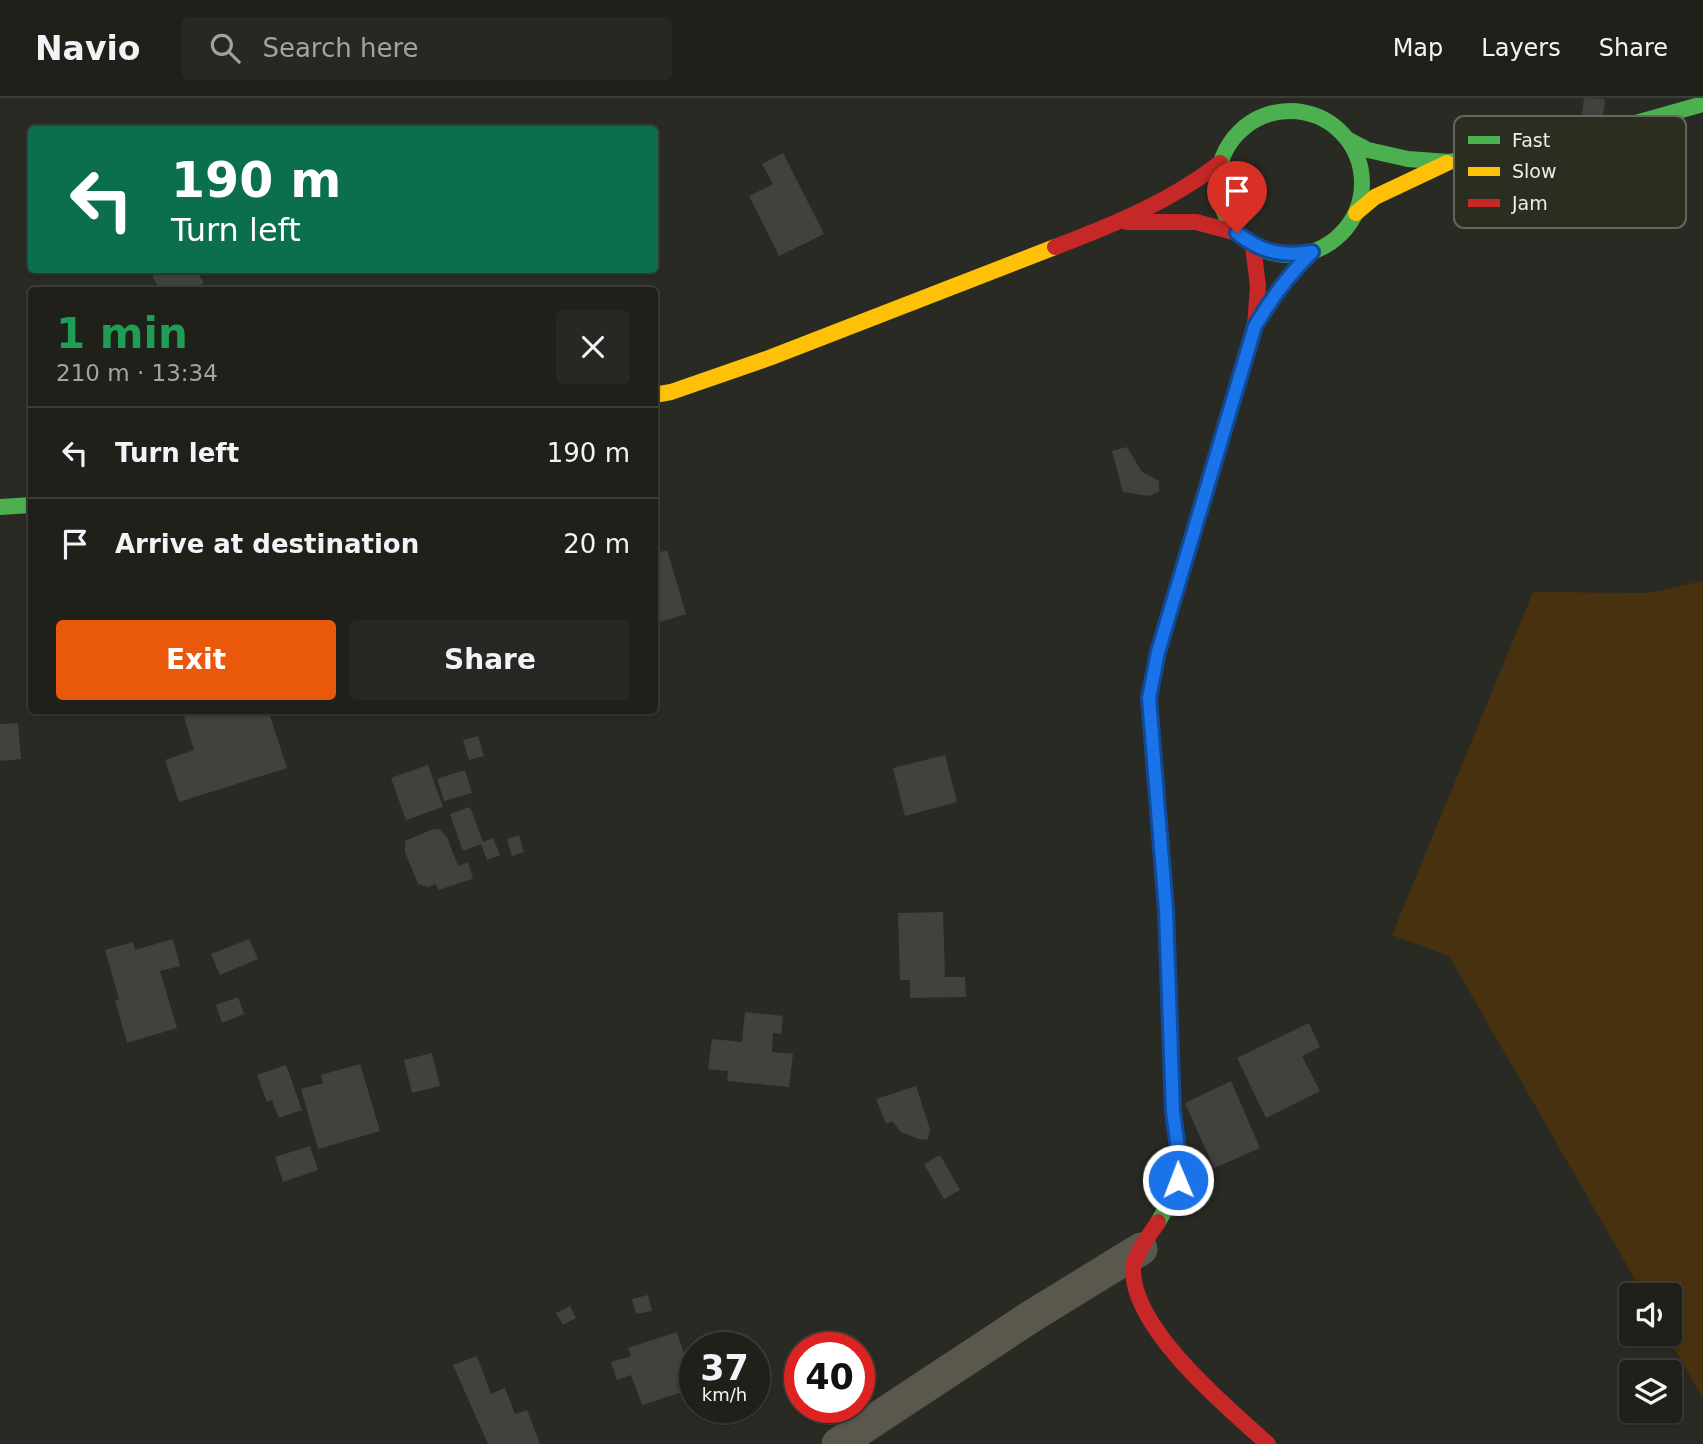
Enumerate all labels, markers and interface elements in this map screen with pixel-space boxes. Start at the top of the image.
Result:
search box [182,17,672,80]
text: Navio [35,29,140,68]
icon: search [206,29,244,67]
text: Search here [262,33,419,63]
text: Map [1393,34,1443,62]
text: Layers [1481,34,1561,62]
text: Share [1599,34,1668,62]
legend [1454,116,1686,228]
text: Fast [1512,129,1550,151]
text: 190 m [171,152,341,209]
icon: left [56,154,147,245]
text: Slow [1512,160,1557,182]
pin [1207,161,1267,233]
icon: arrive [1218,172,1256,210]
text: Jam [1511,192,1548,214]
text: Turn left [171,211,301,249]
text: 1 min [56,309,188,358]
button: close [556,310,630,384]
text: 210 m · 13:34 [56,360,218,386]
icon: left [56,434,94,472]
text: Turn left [115,438,239,468]
text: 190 m [547,438,630,468]
icon: arrive [56,525,94,563]
text: Arrive at destination [115,529,419,559]
text: 20 m [563,529,630,559]
button: Exit [56,620,336,700]
button: Share [350,620,630,700]
position arrow [1141,1143,1215,1217]
map controls [1619,1283,1682,1423]
button: sound [1619,1283,1682,1346]
speed limit sign: 40 [784,1332,875,1423]
text: 37 [700,1348,749,1388]
button: layers [1619,1360,1682,1423]
text: km/h [702,1384,747,1405]

